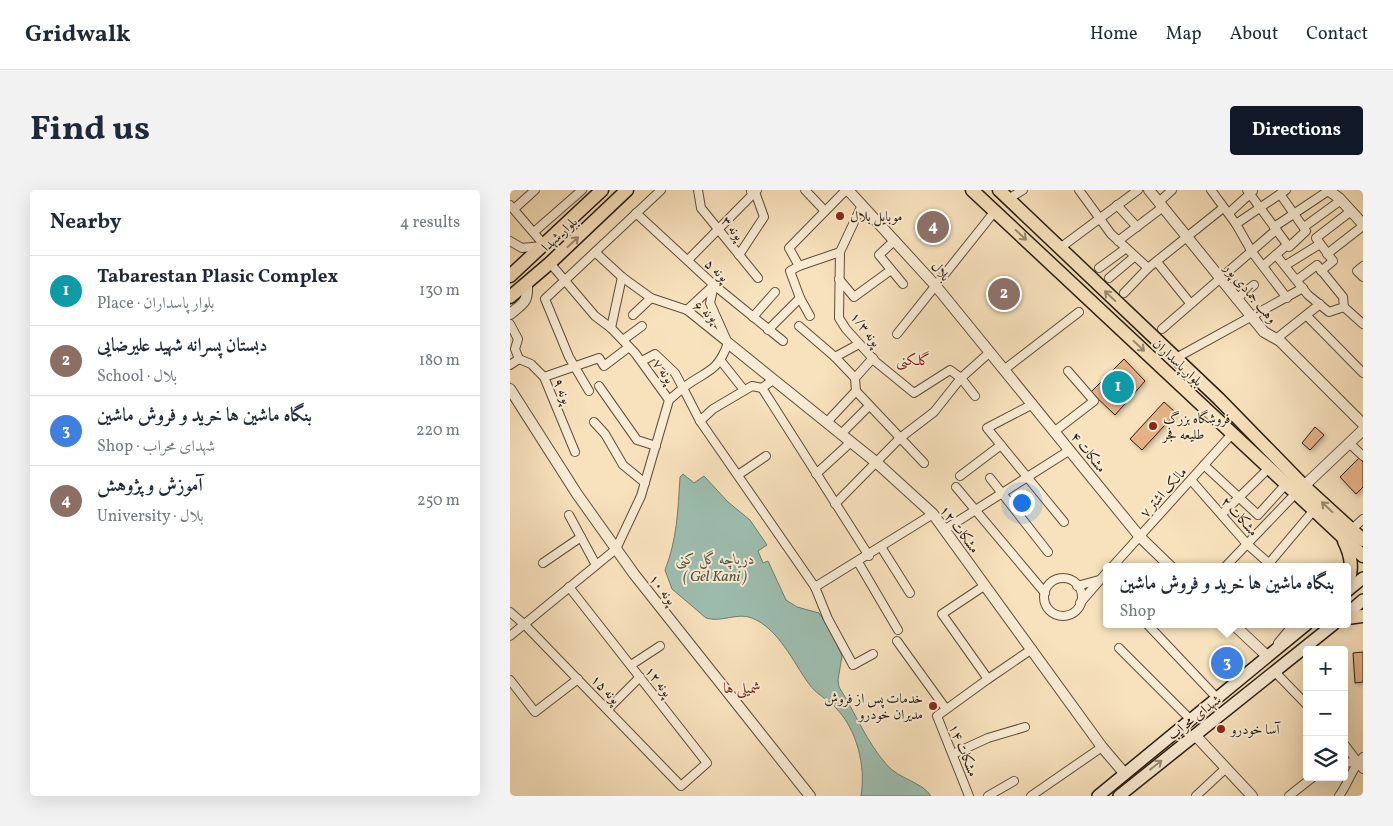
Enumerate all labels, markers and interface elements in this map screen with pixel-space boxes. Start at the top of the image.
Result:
text: Gridwalk [25,18,131,52]
text: Home [1090,22,1138,47]
text: Map [1166,22,1202,47]
text: About [1230,22,1278,47]
text: Contact [1306,22,1368,47]
text: Find us [30,106,150,154]
button: Directions [1230,106,1363,155]
text: Nearby [50,208,121,237]
place label: موبایل بلال [850,208,903,227]
pin: 4 [917,208,949,246]
marker: موبایل بلال [834,210,846,222]
text: 4 results [400,212,460,234]
street label: بلوار شهدا [538,213,582,257]
street label: پونه ۳ [716,213,748,246]
one-way arrow [1014,229,1027,241]
one-way arrow [567,236,579,248]
street label: پونه ۵ [700,255,733,288]
street label: بلال [926,258,954,286]
street label: وهب جمادی پور [1218,258,1281,328]
text: Tabarestan Plasic Complex [97,264,338,290]
pin: 2 [988,275,1020,313]
text: 1 [63,280,69,302]
text: 130 m [419,280,460,302]
one-way arrow [1104,290,1117,302]
text: Place · بلوار پاسداران [97,293,214,315]
street label: پونه ۶ [689,297,722,328]
street label: پونه ۱/۳ [845,308,885,352]
text: دبستان پسرانه شهید علیرضایی [97,333,267,359]
street label: بلوار پاسداران [1148,335,1206,391]
one-way arrow [1133,340,1145,352]
text: 2 [62,350,70,372]
text: 180 m [419,350,460,372]
district label: گلکنی [896,351,930,372]
street label: پونه ۷ [647,356,679,389]
text: School · بلال [97,366,177,388]
pin: 1 [1102,368,1134,406]
street label: پونه ۹ [548,376,576,409]
text: بنگاه ماشین ها خرید و فروش ماشین [97,403,312,429]
place label: فروشگاه بزرگ طلیعه فجر [1161,409,1231,445]
text: 3 [62,420,70,442]
text: 220 m [416,420,460,442]
marker: فروشگاه بزرگ طلیعه فجر [1147,420,1159,432]
street label: مشکات ۴ [1066,429,1110,477]
text: Shop · شهدای محراب [97,436,215,458]
street label: مالک اشتر ۷ [1136,464,1192,522]
text: آموزش و پژوهش [97,473,203,499]
text: 4 [61,490,71,512]
text: 250 m [417,490,460,512]
your location [1009,490,1035,516]
street label: مشکات ۲ [1216,493,1262,541]
one-way arrow [1320,501,1333,513]
street label: مشکات ۱۲ [934,502,983,558]
text: University · بلال [97,506,204,528]
water label: دریاچه گل کنی ( Gel Kani ) [675,550,755,588]
popup [1103,563,1351,628]
street label: پونه ۱۰ [644,570,681,610]
text: بنگاه ماشین ها خرید و فروش ماشین [1120,571,1335,597]
text: Shop [1120,601,1156,623]
pin: 3 [1211,644,1243,682]
map controls [1303,646,1348,781]
button: + [1303,646,1348,691]
street label: پونه ۱۲ [640,662,677,702]
street label: پونه ۱۵ [586,671,625,710]
district label: شمیلی ها [723,679,761,700]
place label: خدمات پس از فروش مدیران خودرو [824,690,923,725]
street label: شهدای محراب [1164,691,1226,745]
button: − [1303,691,1348,736]
marker: خدمات پس از فروش مدیران خودرو [927,700,939,712]
street label: مشکات ۱۴ [943,721,982,780]
place label: آسا خودرو [1229,721,1281,740]
marker: آسا خودرو [1215,723,1227,735]
button: layers [1303,736,1348,781]
one-way arrow [1150,760,1163,771]

